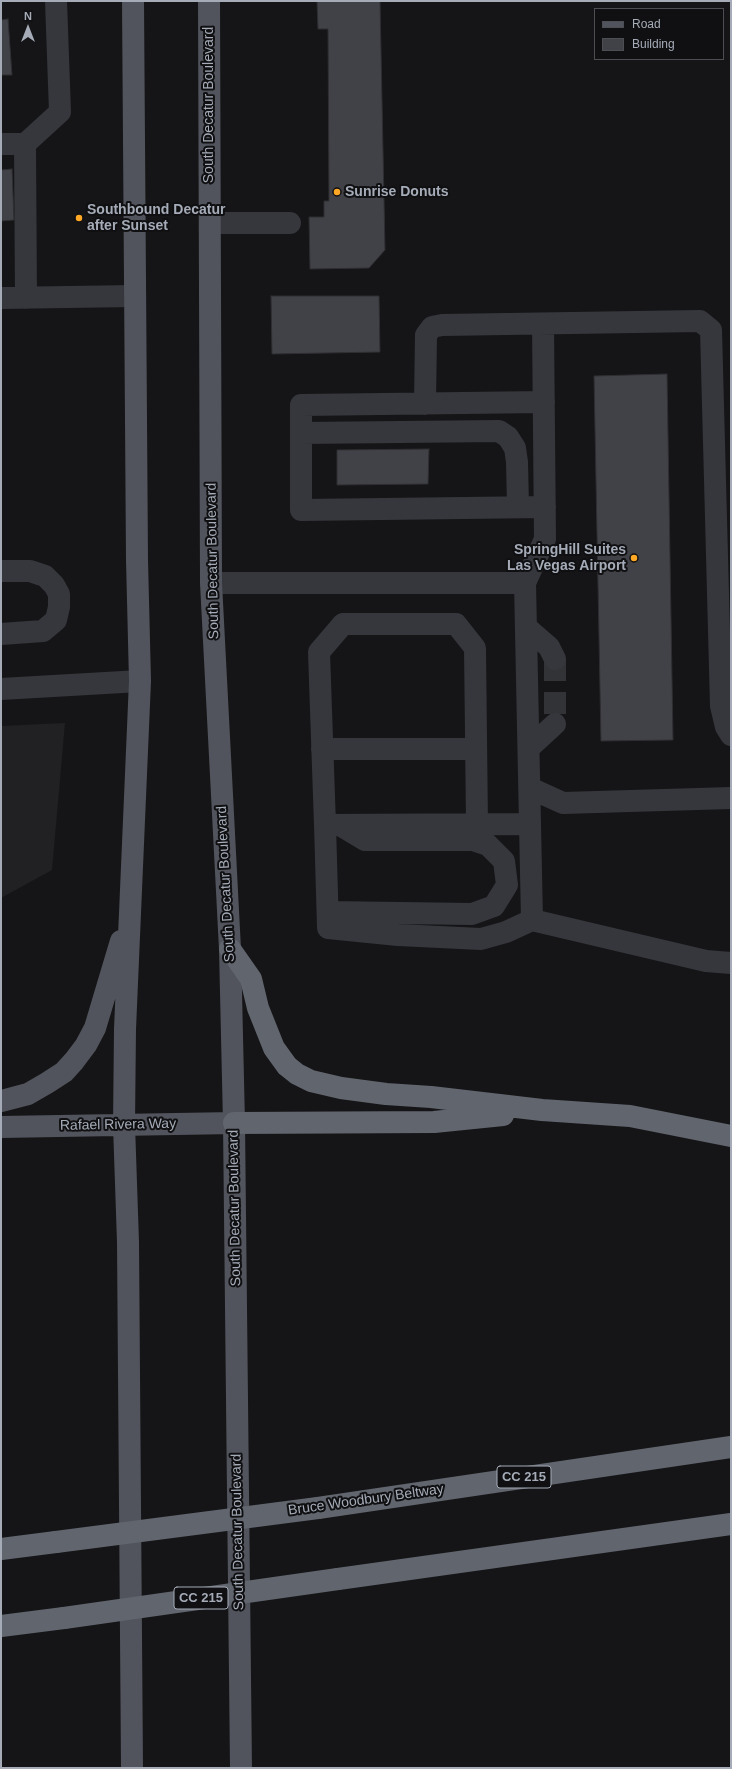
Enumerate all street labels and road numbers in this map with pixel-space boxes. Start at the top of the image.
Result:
street label: South Decatur Boulevard [201,27,217,183]
street label: South Decatur Boulevard [203,483,223,639]
street label: South Decatur Boulevard [214,805,238,963]
street label: Rafael Rivera Way [60,1116,176,1134]
street label: South Decatur Boulevard [225,1130,245,1286]
street label: South Decatur Boulevard [228,1454,248,1610]
road number: CC 215 [497,1466,551,1488]
street label: Bruce Woodbury Beltway [287,1481,445,1519]
road number: CC 215 [174,1587,228,1609]

